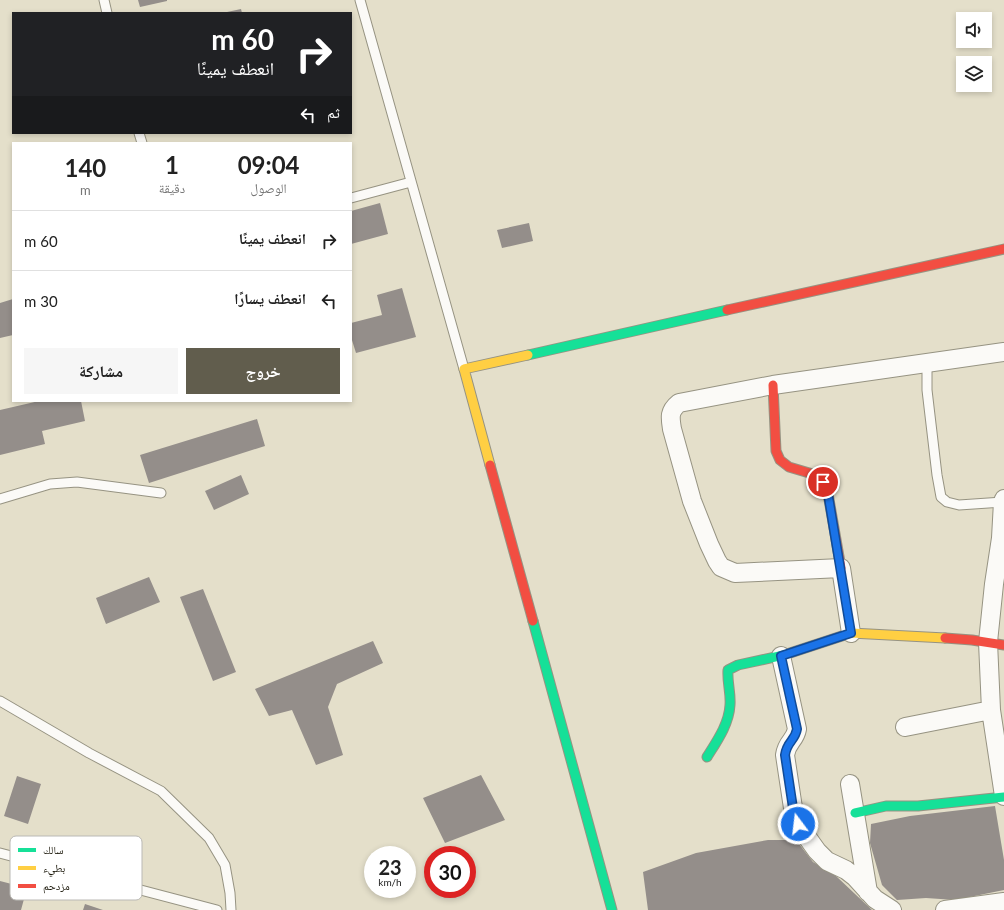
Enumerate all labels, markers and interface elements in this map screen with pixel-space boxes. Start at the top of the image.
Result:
map controls [956,12,992,92]
button: sound [956,12,992,48]
text: 60 m [211,22,274,56]
icon: right [288,28,340,80]
button: layers [956,56,992,92]
text: انعطف يمينًا [197,57,274,79]
text: ثم [327,103,340,121]
icon: left [297,104,319,126]
text: 1 [165,150,179,179]
text: 09:04 [238,150,300,179]
text: 140 [65,153,106,182]
text: دقيقة [159,180,185,196]
text: الوصول [251,180,287,196]
text: m [80,182,91,198]
text: انعطف يمينًا [239,229,306,247]
icon: right [318,230,340,252]
text: 60 m [24,232,58,250]
text: انعطف يسارًا [234,289,306,307]
icon: left [318,290,340,312]
text: 30 m [24,292,58,310]
button: مشاركة [24,348,178,394]
button: خروج [186,348,340,394]
pin [806,465,840,499]
icon: arrive [812,471,834,493]
position arrow [777,803,819,845]
legend [10,836,142,900]
text: سالك [43,843,63,856]
speed limit sign: 30 [424,846,476,898]
text: 23 [378,855,402,879]
text: بطيء [43,861,65,877]
text: km/h [378,876,402,888]
text: مزدحم [43,879,70,894]

